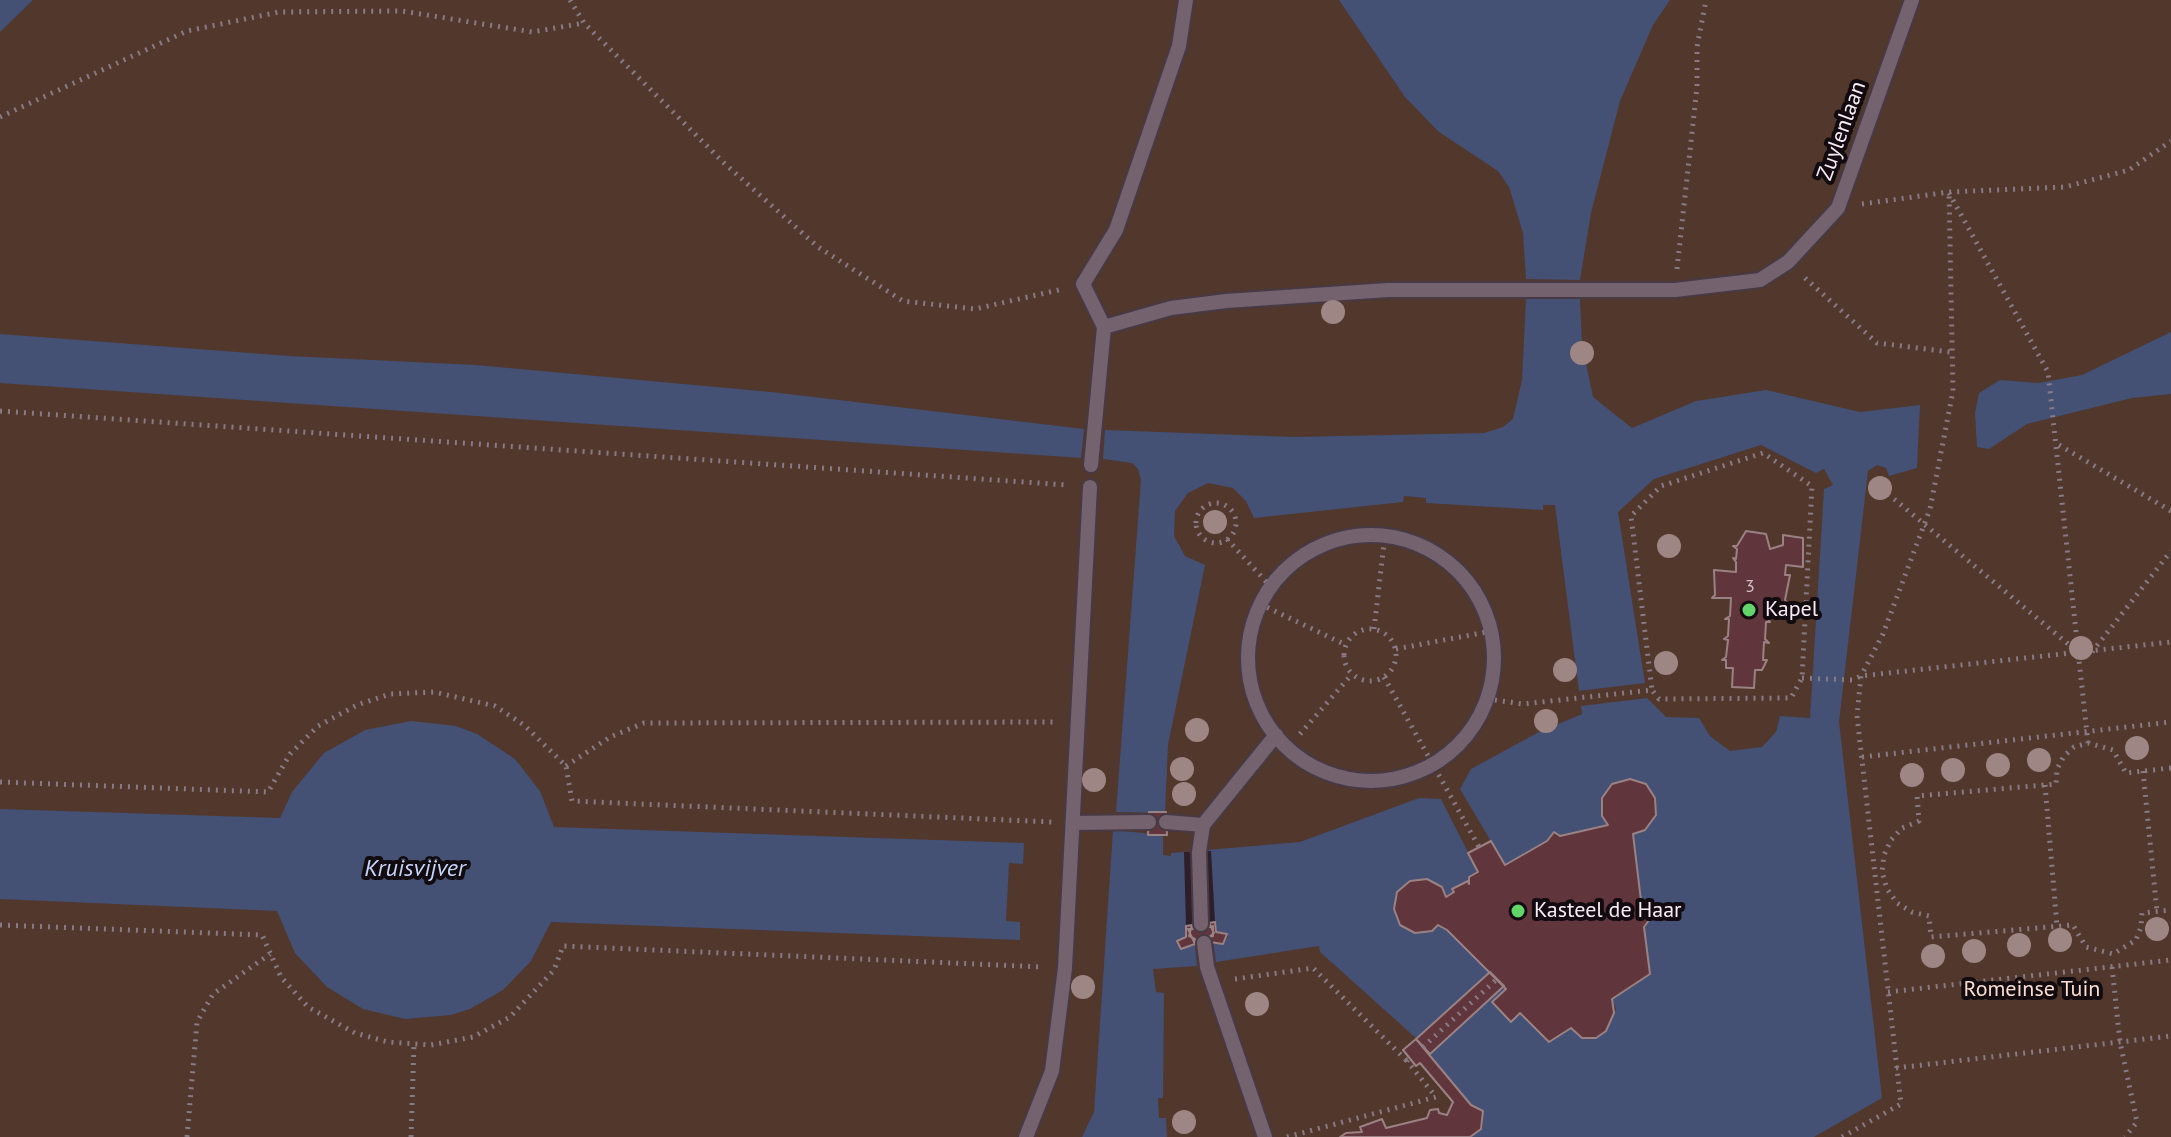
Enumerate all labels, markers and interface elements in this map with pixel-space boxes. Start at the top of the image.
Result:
street label: Zuylenlaan [1812,78,1872,184]
house number: 3 [1745,576,1755,598]
place label: Kapel [1765,597,1818,623]
marker: Kapel [1740,601,1758,619]
water label: Kruisvijver [364,855,466,883]
place label: Kasteel de Haar [1534,898,1682,924]
marker: Kasteel de Haar [1509,902,1527,920]
park label: Romeinse Tuin [1964,977,2100,1003]

